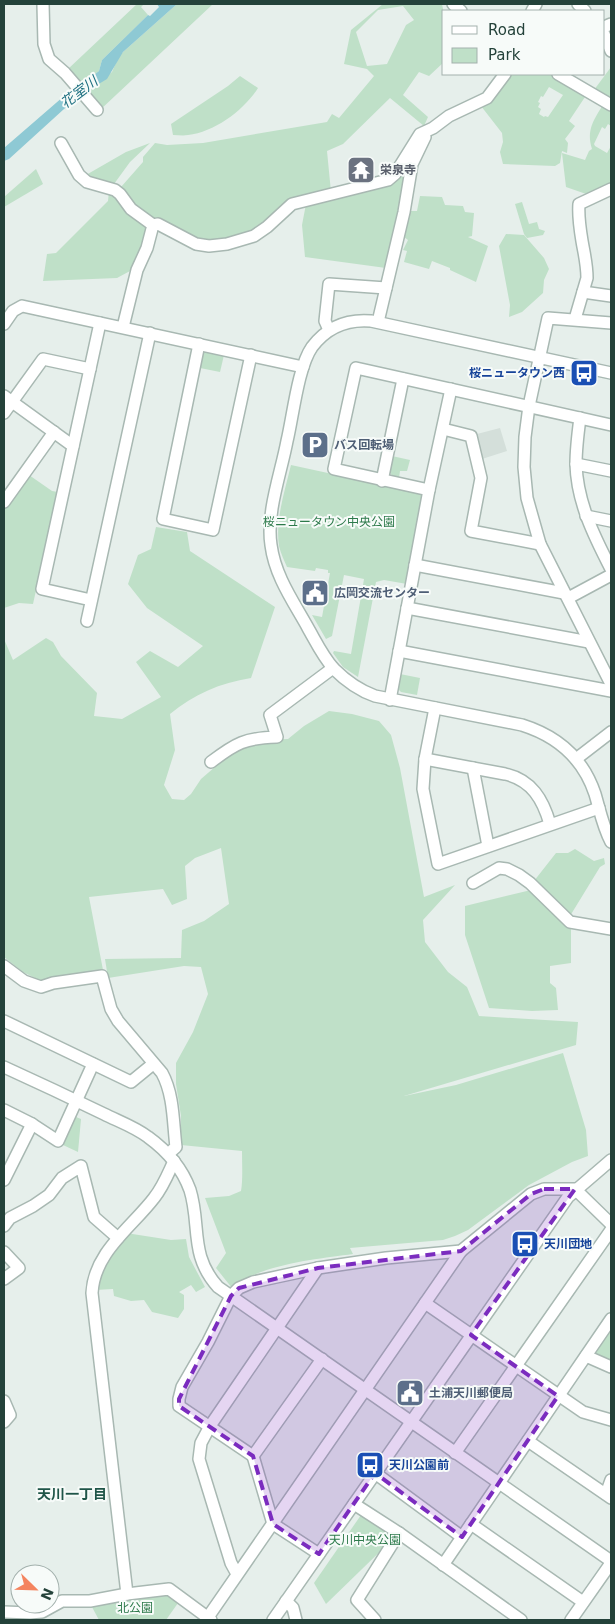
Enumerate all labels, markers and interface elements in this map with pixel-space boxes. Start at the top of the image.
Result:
legend [442,10,605,75]
text: Road [488,21,526,39]
text: Park [488,46,521,64]
water label: 花室川 [57,72,102,111]
temple icon: 栄泉寺 [346,155,376,185]
place label: 栄泉寺 [380,163,416,177]
bus stop icon: 桜ニュータウン西 [569,358,599,388]
place label: 桜ニュータウン西 [469,366,565,380]
parking icon: バス回転場 [300,430,330,460]
place label: バス回転場 [334,438,394,452]
park label: 桜ニュータウン中央公園 [263,515,395,529]
public building icon: 広岡交流センター [300,578,330,608]
place label: 広岡交流センター [334,586,430,600]
bus stop icon: 天川団地 [510,1229,540,1259]
place label: 天川団地 [544,1237,592,1251]
public building icon: 土浦天川郵便局 [395,1378,425,1408]
place label: 土浦天川郵便局 [429,1386,513,1400]
bus stop icon: 天川公園前 [355,1450,385,1480]
place label: 天川公園前 [389,1458,449,1472]
district label: 天川一丁目 [37,1486,107,1502]
park label: 天川中央公園 [329,1533,401,1547]
north arrow [10,1564,60,1614]
text: N [37,1586,57,1603]
park label: 北公園 [117,1601,153,1615]

